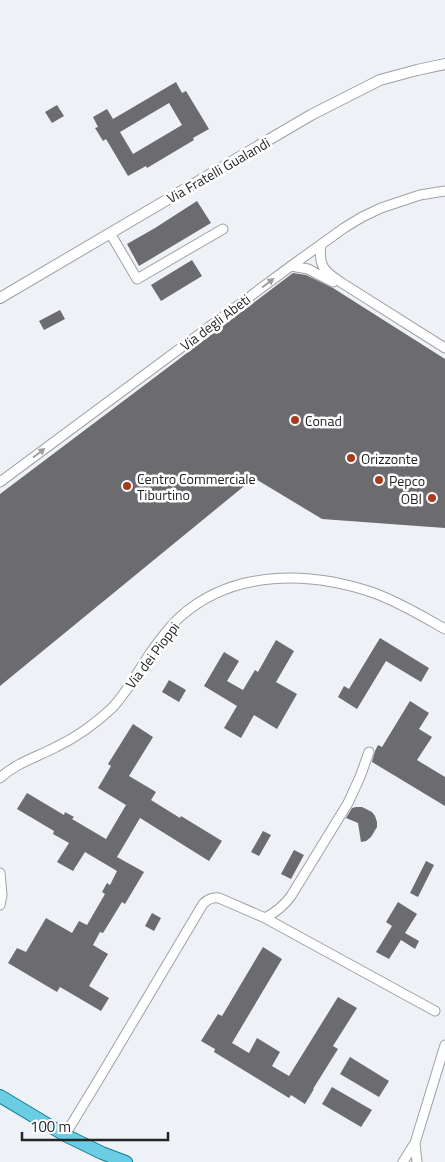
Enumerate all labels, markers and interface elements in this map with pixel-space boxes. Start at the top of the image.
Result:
street label: Via Fratelli Gualandi [162,132,274,208]
one-way arrow [261,278,275,288]
street label: Via degli Abeti [176,289,254,355]
place label: Conad [305,410,342,431]
marker: Conad [289,414,301,426]
one-way arrow [32,447,45,458]
place label: Orizzonte [361,448,418,469]
marker: Orizzonte [345,452,357,464]
place label: Centro Commerciale Tiburtino [137,468,256,505]
place label: Pepco [389,470,425,491]
marker: Pepco [373,474,385,486]
marker: Centro Commerciale Tiburtino [121,480,133,492]
place label: OBI [401,488,422,509]
marker: OBI [426,492,438,504]
street label: Via dei Pioppi [120,617,184,693]
scale bar [22,1110,169,1142]
text: 100 m [30,1115,71,1138]

